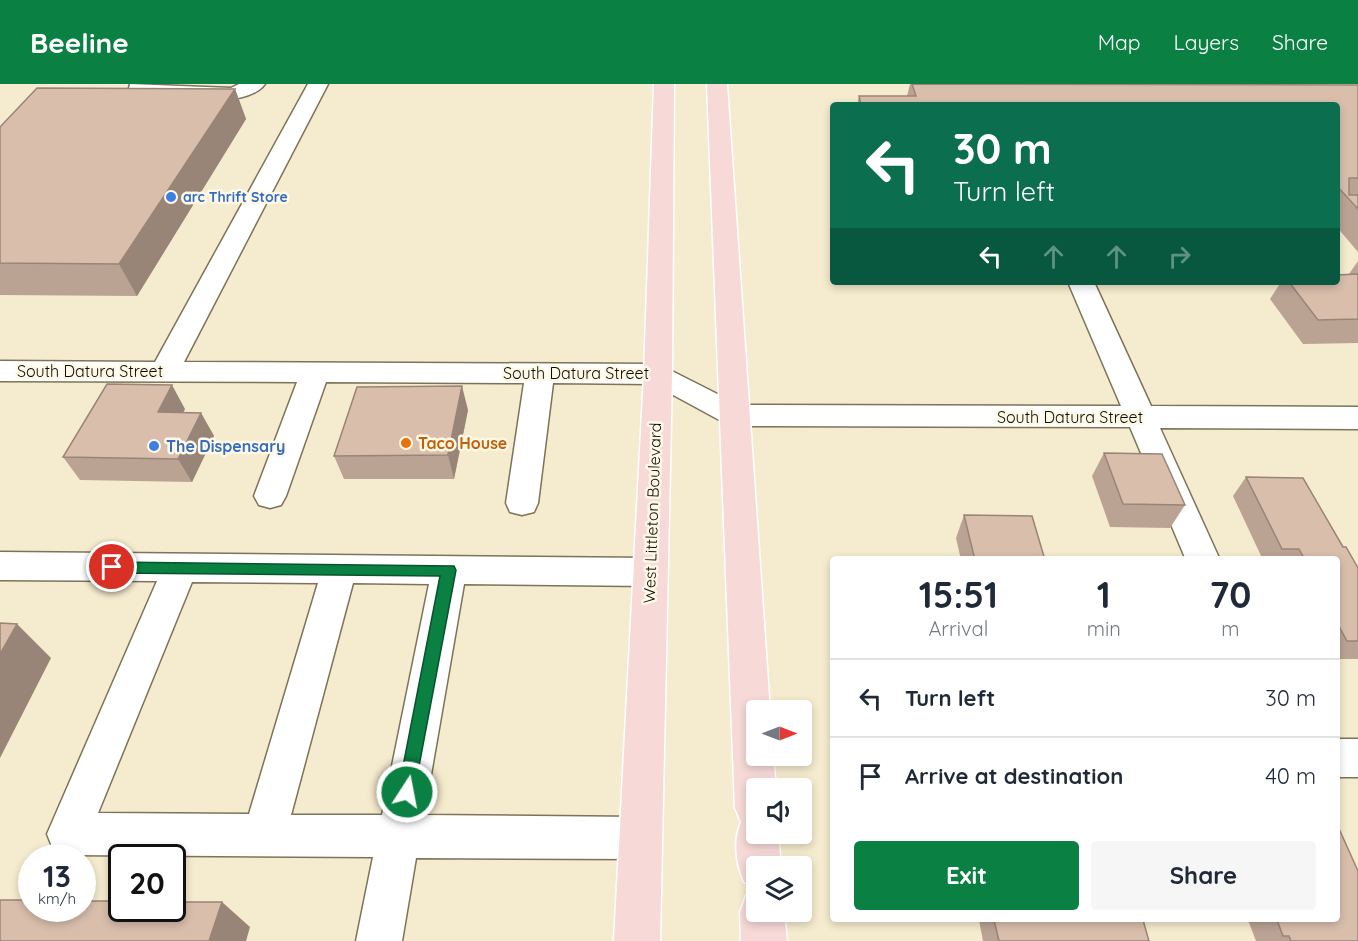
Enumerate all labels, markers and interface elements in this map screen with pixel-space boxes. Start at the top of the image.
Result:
text: Beeline [30,25,129,60]
text: Map [1098,29,1141,55]
text: Layers [1174,29,1239,55]
text: Share [1272,29,1328,55]
text: 30 m [953,122,1052,175]
icon: left [854,126,932,204]
text: Turn left [953,174,1055,208]
place label: arc Thrift Store [183,188,288,206]
marker: arc Thrift Store [164,190,178,204]
icon: left [974,240,1007,273]
icon: ahead [1037,240,1070,273]
icon: ahead [1100,240,1133,273]
icon: right [1163,240,1196,273]
street label: South Datura Street [17,361,163,381]
street label: South Datura Street [503,363,649,383]
street label: South Datura Street [997,407,1143,427]
street label: West Littleton Boulevard [639,422,665,604]
place label: Taco House [418,433,507,453]
place label: The Dispensary [166,436,286,456]
marker: Taco House [399,436,413,450]
marker: The Dispensary [147,439,161,453]
pin [86,541,137,592]
icon: arrive [95,550,128,583]
text: 15:51 [919,572,998,617]
text: 1 [1097,572,1111,617]
text: 70 [1209,572,1251,617]
text: Arrival [928,616,988,641]
text: min [1087,616,1121,641]
text: m [1221,616,1239,641]
icon: left [854,682,887,715]
text: Turn left [905,684,995,712]
text: 30 m [1265,684,1316,712]
north arrow [746,700,812,766]
map controls [746,700,812,922]
position arrow [375,760,439,824]
icon: arrive [854,760,887,793]
text: Arrive at destination [905,762,1123,790]
text: 40 m [1265,762,1316,790]
button: sound [746,778,812,844]
button: Exit [854,841,1079,910]
button: Share [1091,841,1316,910]
speed limit sign: 20 [108,844,186,922]
button: layers [746,856,812,922]
text: 13 [43,857,71,895]
text: km/h [38,889,76,908]

